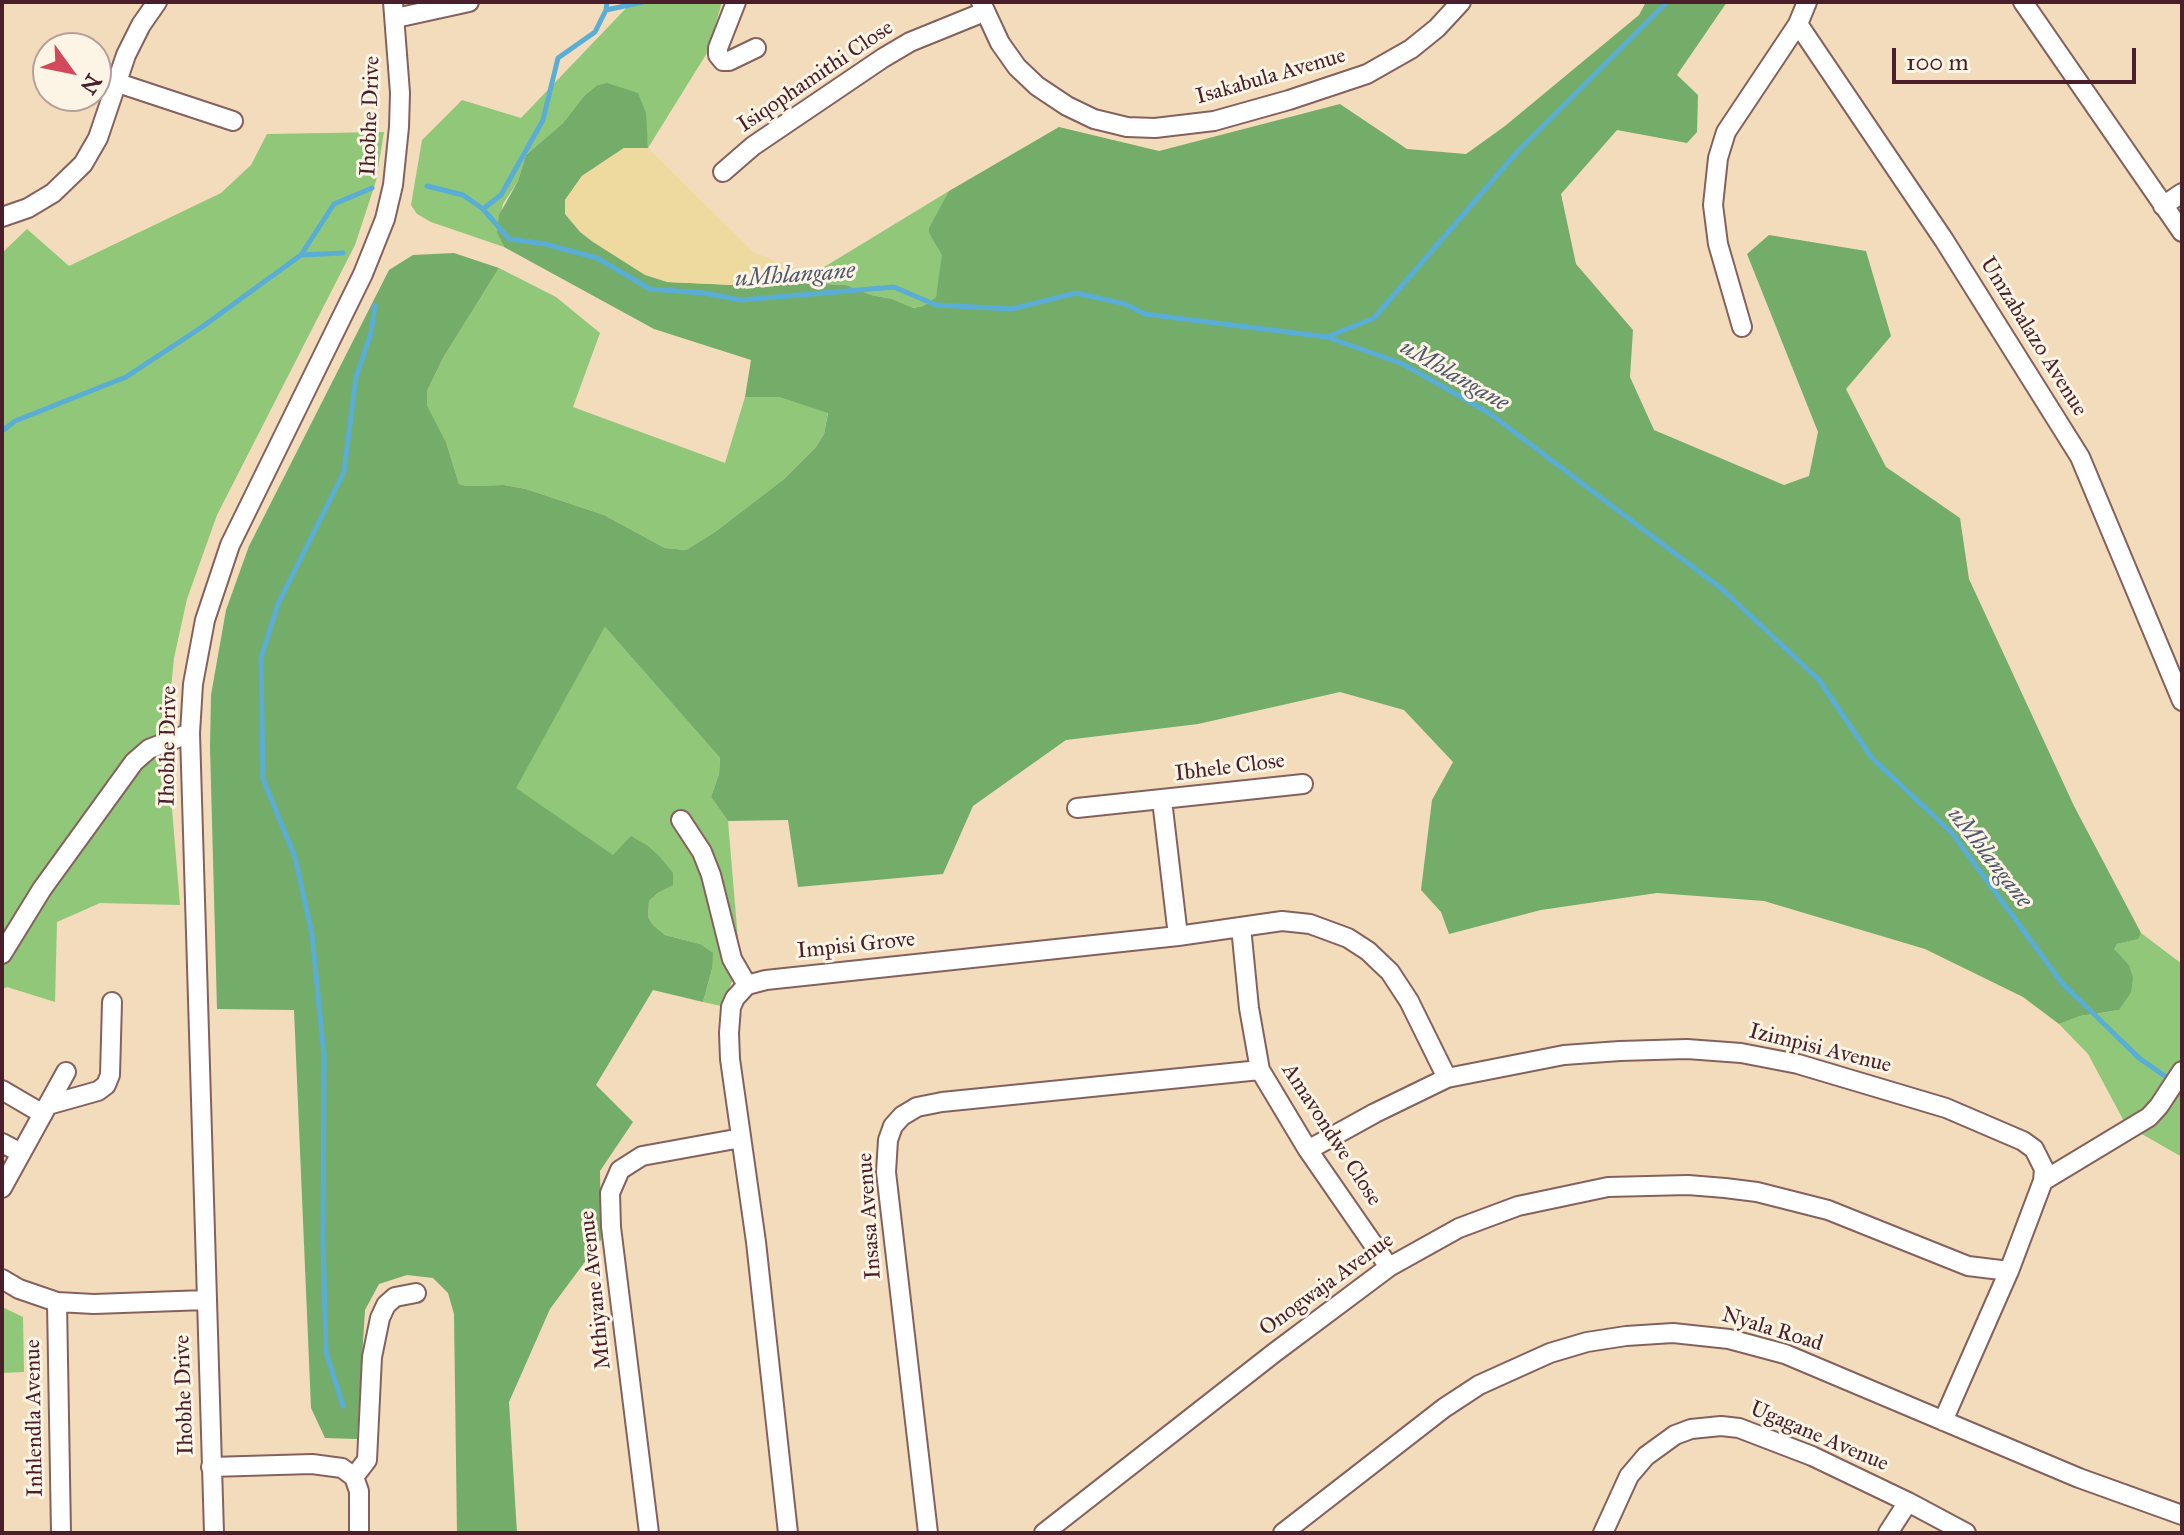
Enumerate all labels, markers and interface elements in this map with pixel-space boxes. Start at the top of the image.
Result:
street label: Isiqophamithi Close [733,15,899,139]
north arrow [32,32,112,112]
scale bar [1896,32,2140,82]
street label: Isakabula Avenue [1193,43,1349,111]
text: 100 m [1906,47,1969,77]
street label: Ihobhe Drive [356,55,386,177]
text: N [74,69,107,99]
street label: Umzabalazo Avenue [1974,253,2092,421]
water label: uMhlangane [734,257,856,295]
water label: uMhlangane [1395,334,1513,418]
street label: Ihobhe Drive [155,686,183,806]
street label: Ibhele Close [1174,748,1286,788]
water label: uMhlangane [1941,802,2037,914]
street label: Impisi Grove [796,927,916,965]
street label: Izimpisi Avenue [1746,1019,1894,1079]
street label: Amavondwe Close [1275,1059,1387,1211]
street label: Insasa Avenue [852,1152,888,1280]
street label: Mthiyane Avenue [575,1209,617,1371]
street label: Onogwaja Avenue [1255,1227,1399,1343]
street label: Nyala Road [1718,1302,1826,1358]
street label: Ihobhe Drive [170,1334,200,1456]
street label: Inhlendla Avenue [20,1339,50,1497]
street label: Ugagane Avenue [1746,1396,1892,1478]

